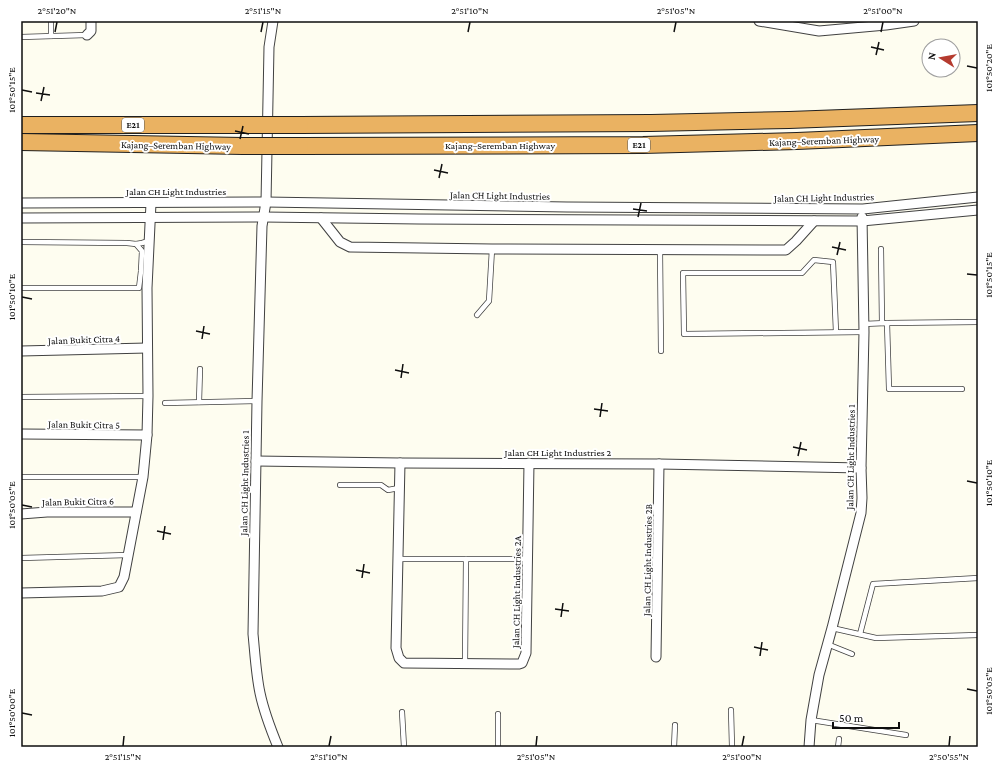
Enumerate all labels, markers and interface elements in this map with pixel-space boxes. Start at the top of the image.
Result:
text: 2°51'20"N [38,5,77,16]
text: 2°51'15"N [245,5,282,16]
text: 2°51'10"N [451,5,489,16]
text: 2°51'05"N [657,5,696,16]
text: 2°51'00"N [863,5,903,16]
north arrow [921,38,961,78]
text: 101°50'20"E [983,44,994,92]
text: N [925,51,938,61]
text: 101°50'15"E [6,67,17,113]
road number: E21 [122,118,144,132]
street label: Kajang–Seremban Highway [769,133,880,149]
road number: E21 [628,138,650,152]
street label: Kajang–Seremban Highway [121,139,232,153]
street label: Kajang–Seremban Highway [445,140,555,152]
street label: Jalan CH Light Industries [125,186,226,197]
street label: Jalan CH Light Industries [449,189,550,202]
street label: Jalan CH Light Industries [773,191,874,204]
text: 101°50'15"E [983,252,994,298]
text: 101°50'10"E [6,273,17,320]
street label: Jalan Bukit Citra 4 [47,333,120,346]
street label: Jalan CH Light Industries 1 [844,404,857,511]
street label: Jalan Bukit Citra 5 [47,418,120,431]
street label: Jalan CH Light Industries 1 [238,430,251,537]
street label: Jalan CH Light Industries 2 [504,447,612,458]
text: 101°50'10"E [983,459,994,506]
text: 101°50'05"E [6,481,17,529]
street label: Jalan Bukit Citra 6 [41,495,114,508]
street label: Jalan CH Light Industries 2B [641,503,654,617]
street label: Jalan CH Light Industries 2A [510,535,523,649]
text: 101°50'05"E [983,667,994,715]
text: 101°50'00"E [6,688,17,737]
scale bar [833,704,899,730]
text: 50 m [839,711,864,725]
text: 2°51'15"N [105,751,142,762]
text: 2°51'10"N [310,751,348,762]
text: 2°51'05"N [517,751,556,762]
text: 2°51'00"N [722,751,762,762]
text: 2°50'55"N [929,751,969,762]

